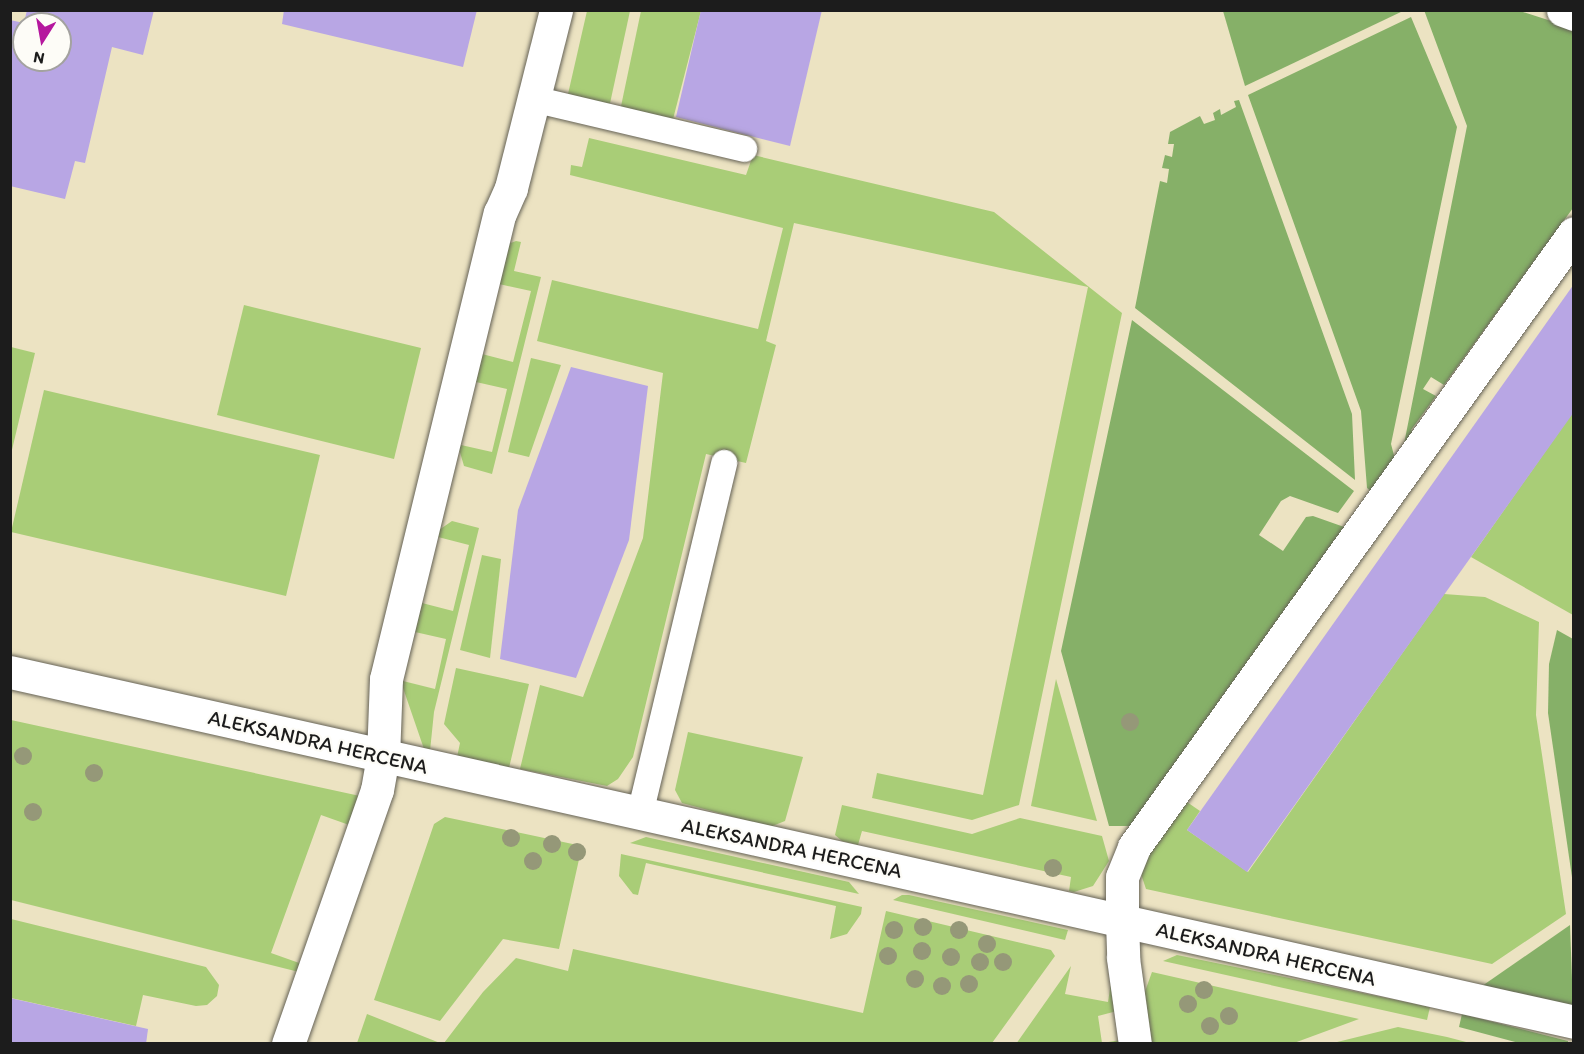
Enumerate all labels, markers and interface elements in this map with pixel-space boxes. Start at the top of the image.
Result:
north arrow [12,12,72,72]
text: N [32,48,46,69]
street label: ALEKSANDRA HERCENA [206,704,430,780]
street label: ALEKSANDRA HERCENA [679,812,905,884]
street label: ALEKSANDRA HERCENA [1154,916,1378,992]

